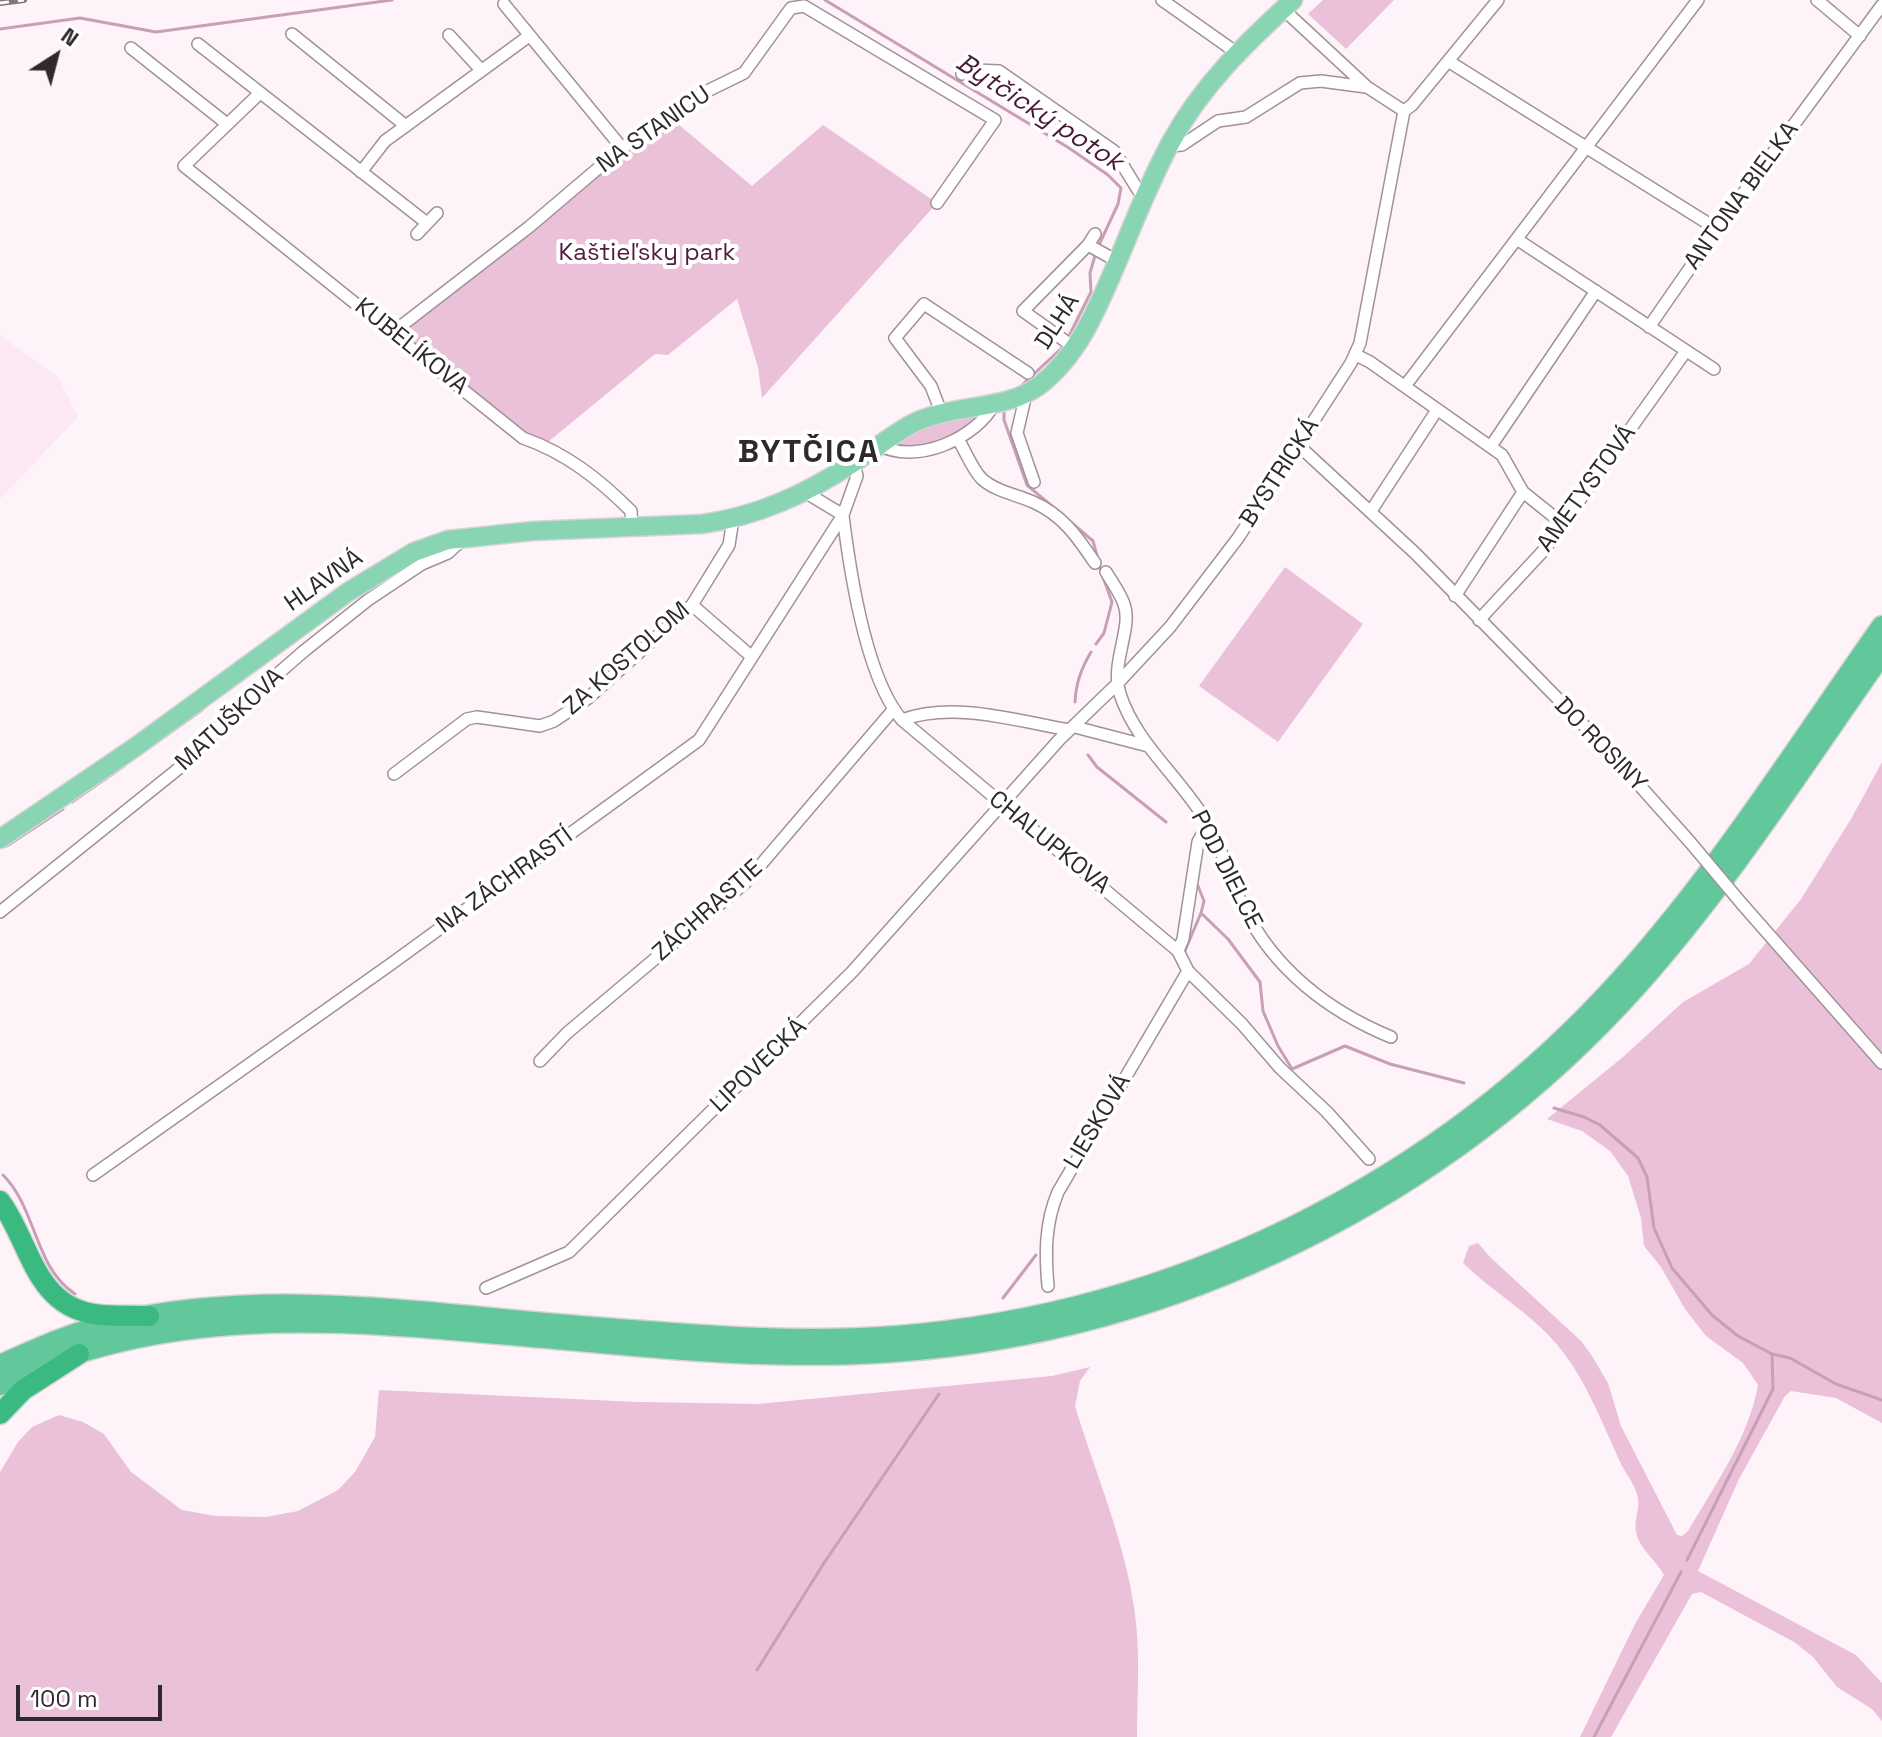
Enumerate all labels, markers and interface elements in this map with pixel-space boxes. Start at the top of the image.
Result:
north arrow [16,16,96,96]
text: N [56,21,84,52]
water label: Bytčický potok [950,47,1128,179]
street label: NA STANICU [592,80,716,180]
street label: ANTONA BIELKA [1679,116,1805,276]
park label: Kaštieľsky park [559,239,735,267]
street label: DLHÁ [1030,289,1086,355]
street label: KUBELÍKOVA [349,293,473,401]
street label: BYSTRICKÁ [1234,413,1326,533]
street label: AMETYSTOVÁ [1531,420,1643,558]
district label: BYTČICA [738,434,880,472]
street label: HLAVNÁ [279,544,369,618]
street label: ZA KOSTOLOM [558,596,696,722]
street label: MATUŠKOVA [170,663,290,777]
street label: DO ROSINY [1548,692,1652,798]
street label: CHALUPKOVA [983,785,1115,901]
street label: POD DIELCE [1184,806,1268,934]
street label: NA ZÁCHRASTÍ [431,822,579,940]
street label: ZÁCHRASTIE [647,854,769,968]
street label: LIPOVECKÁ [705,1013,813,1119]
street label: LIESKOVÁ [1058,1069,1138,1175]
scale bar [20,1669,166,1719]
text: 100 m [30,1683,98,1714]

